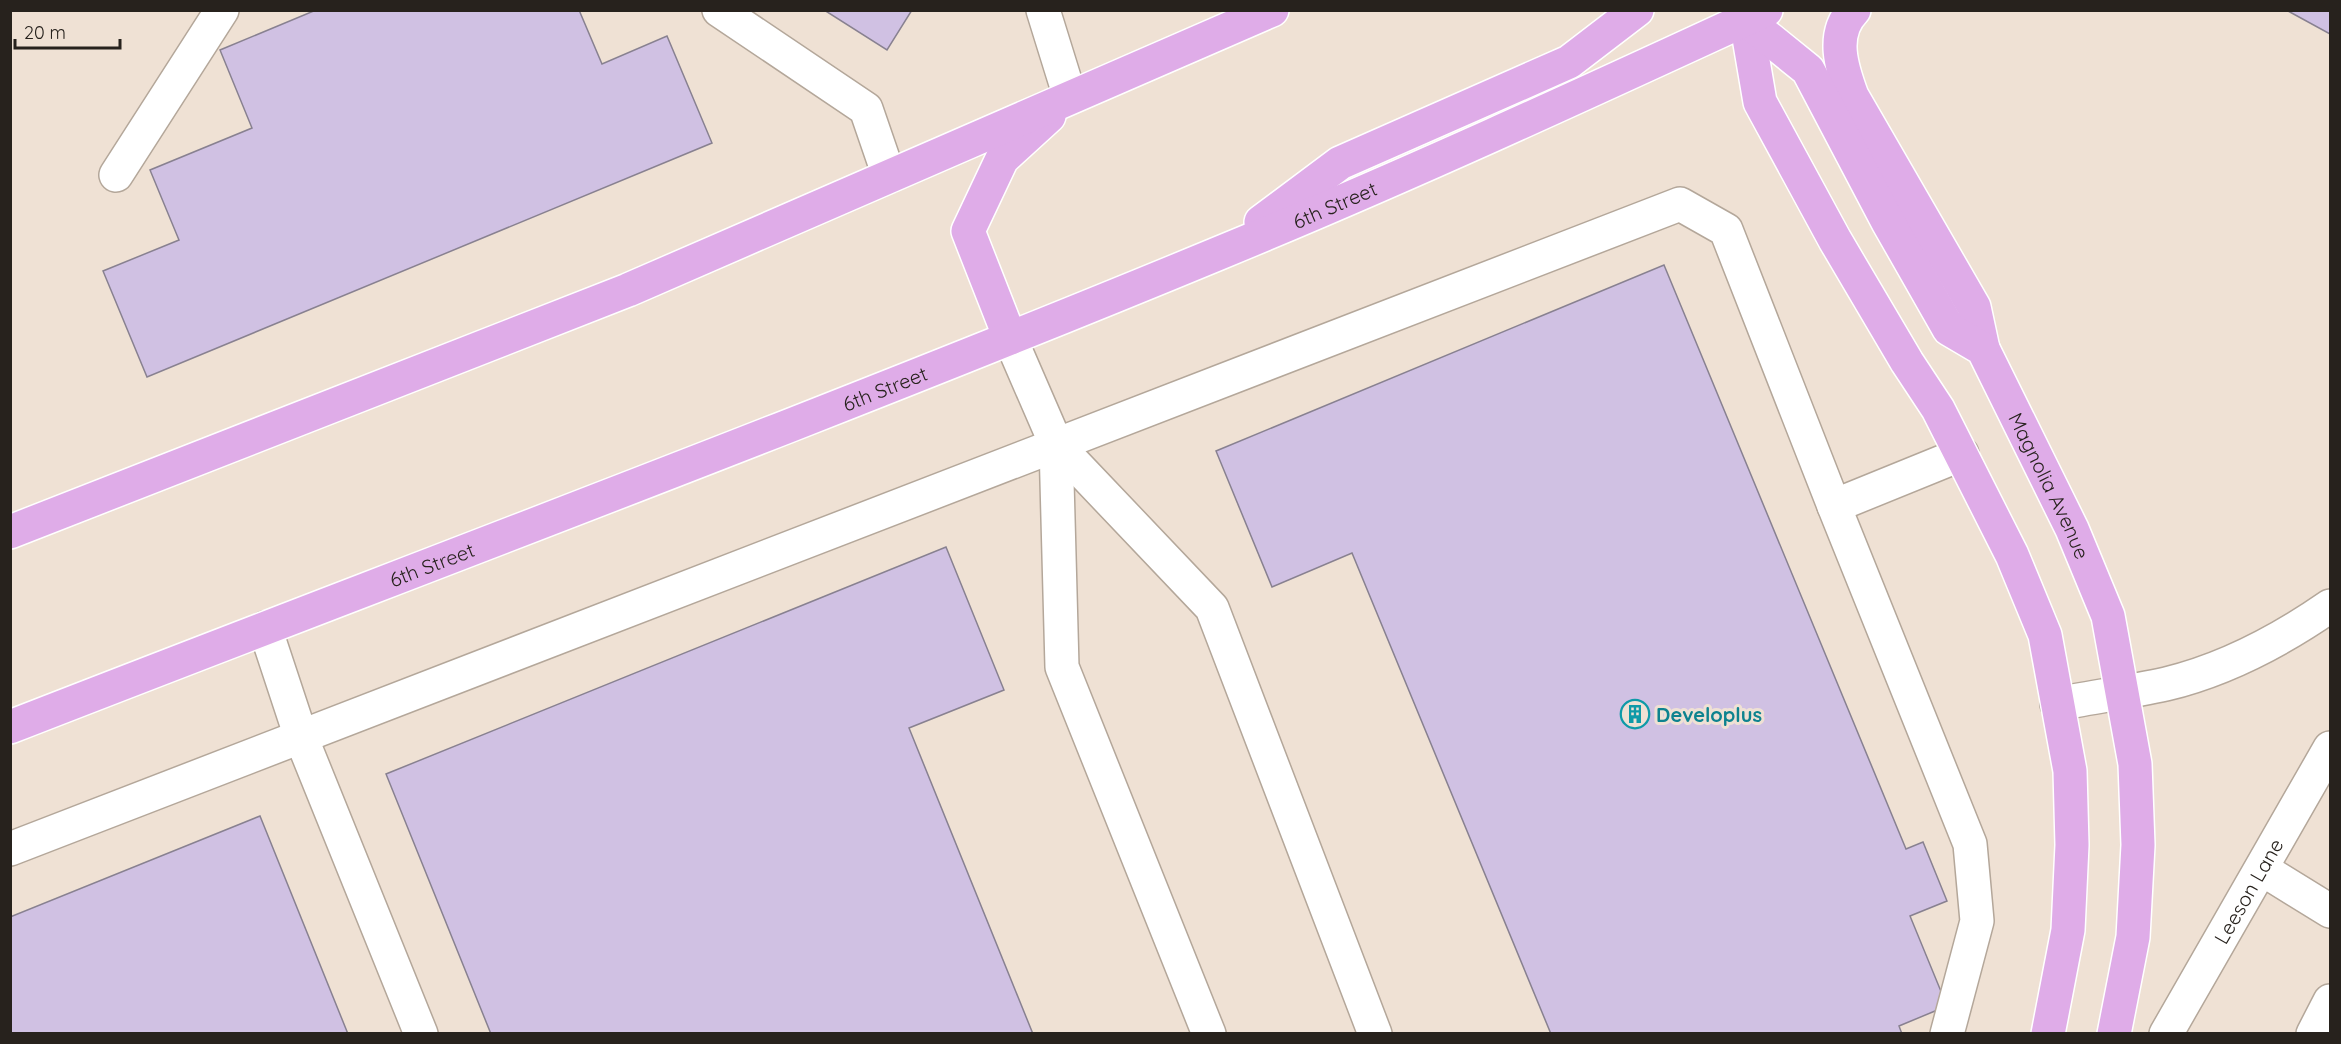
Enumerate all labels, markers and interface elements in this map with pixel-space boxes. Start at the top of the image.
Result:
scale bar [15,12,120,50]
text: 20 m [24,21,66,44]
street label: 6th Street [1289,175,1381,234]
street label: 6th Street [839,360,931,416]
street label: Magnolia Avenue [2004,408,2095,562]
street label: 6th Street [386,536,478,592]
building icon: Developlus [1619,698,1651,730]
place label: Developlus [1656,702,1762,727]
street label: Leeson Lane [2208,834,2288,948]

